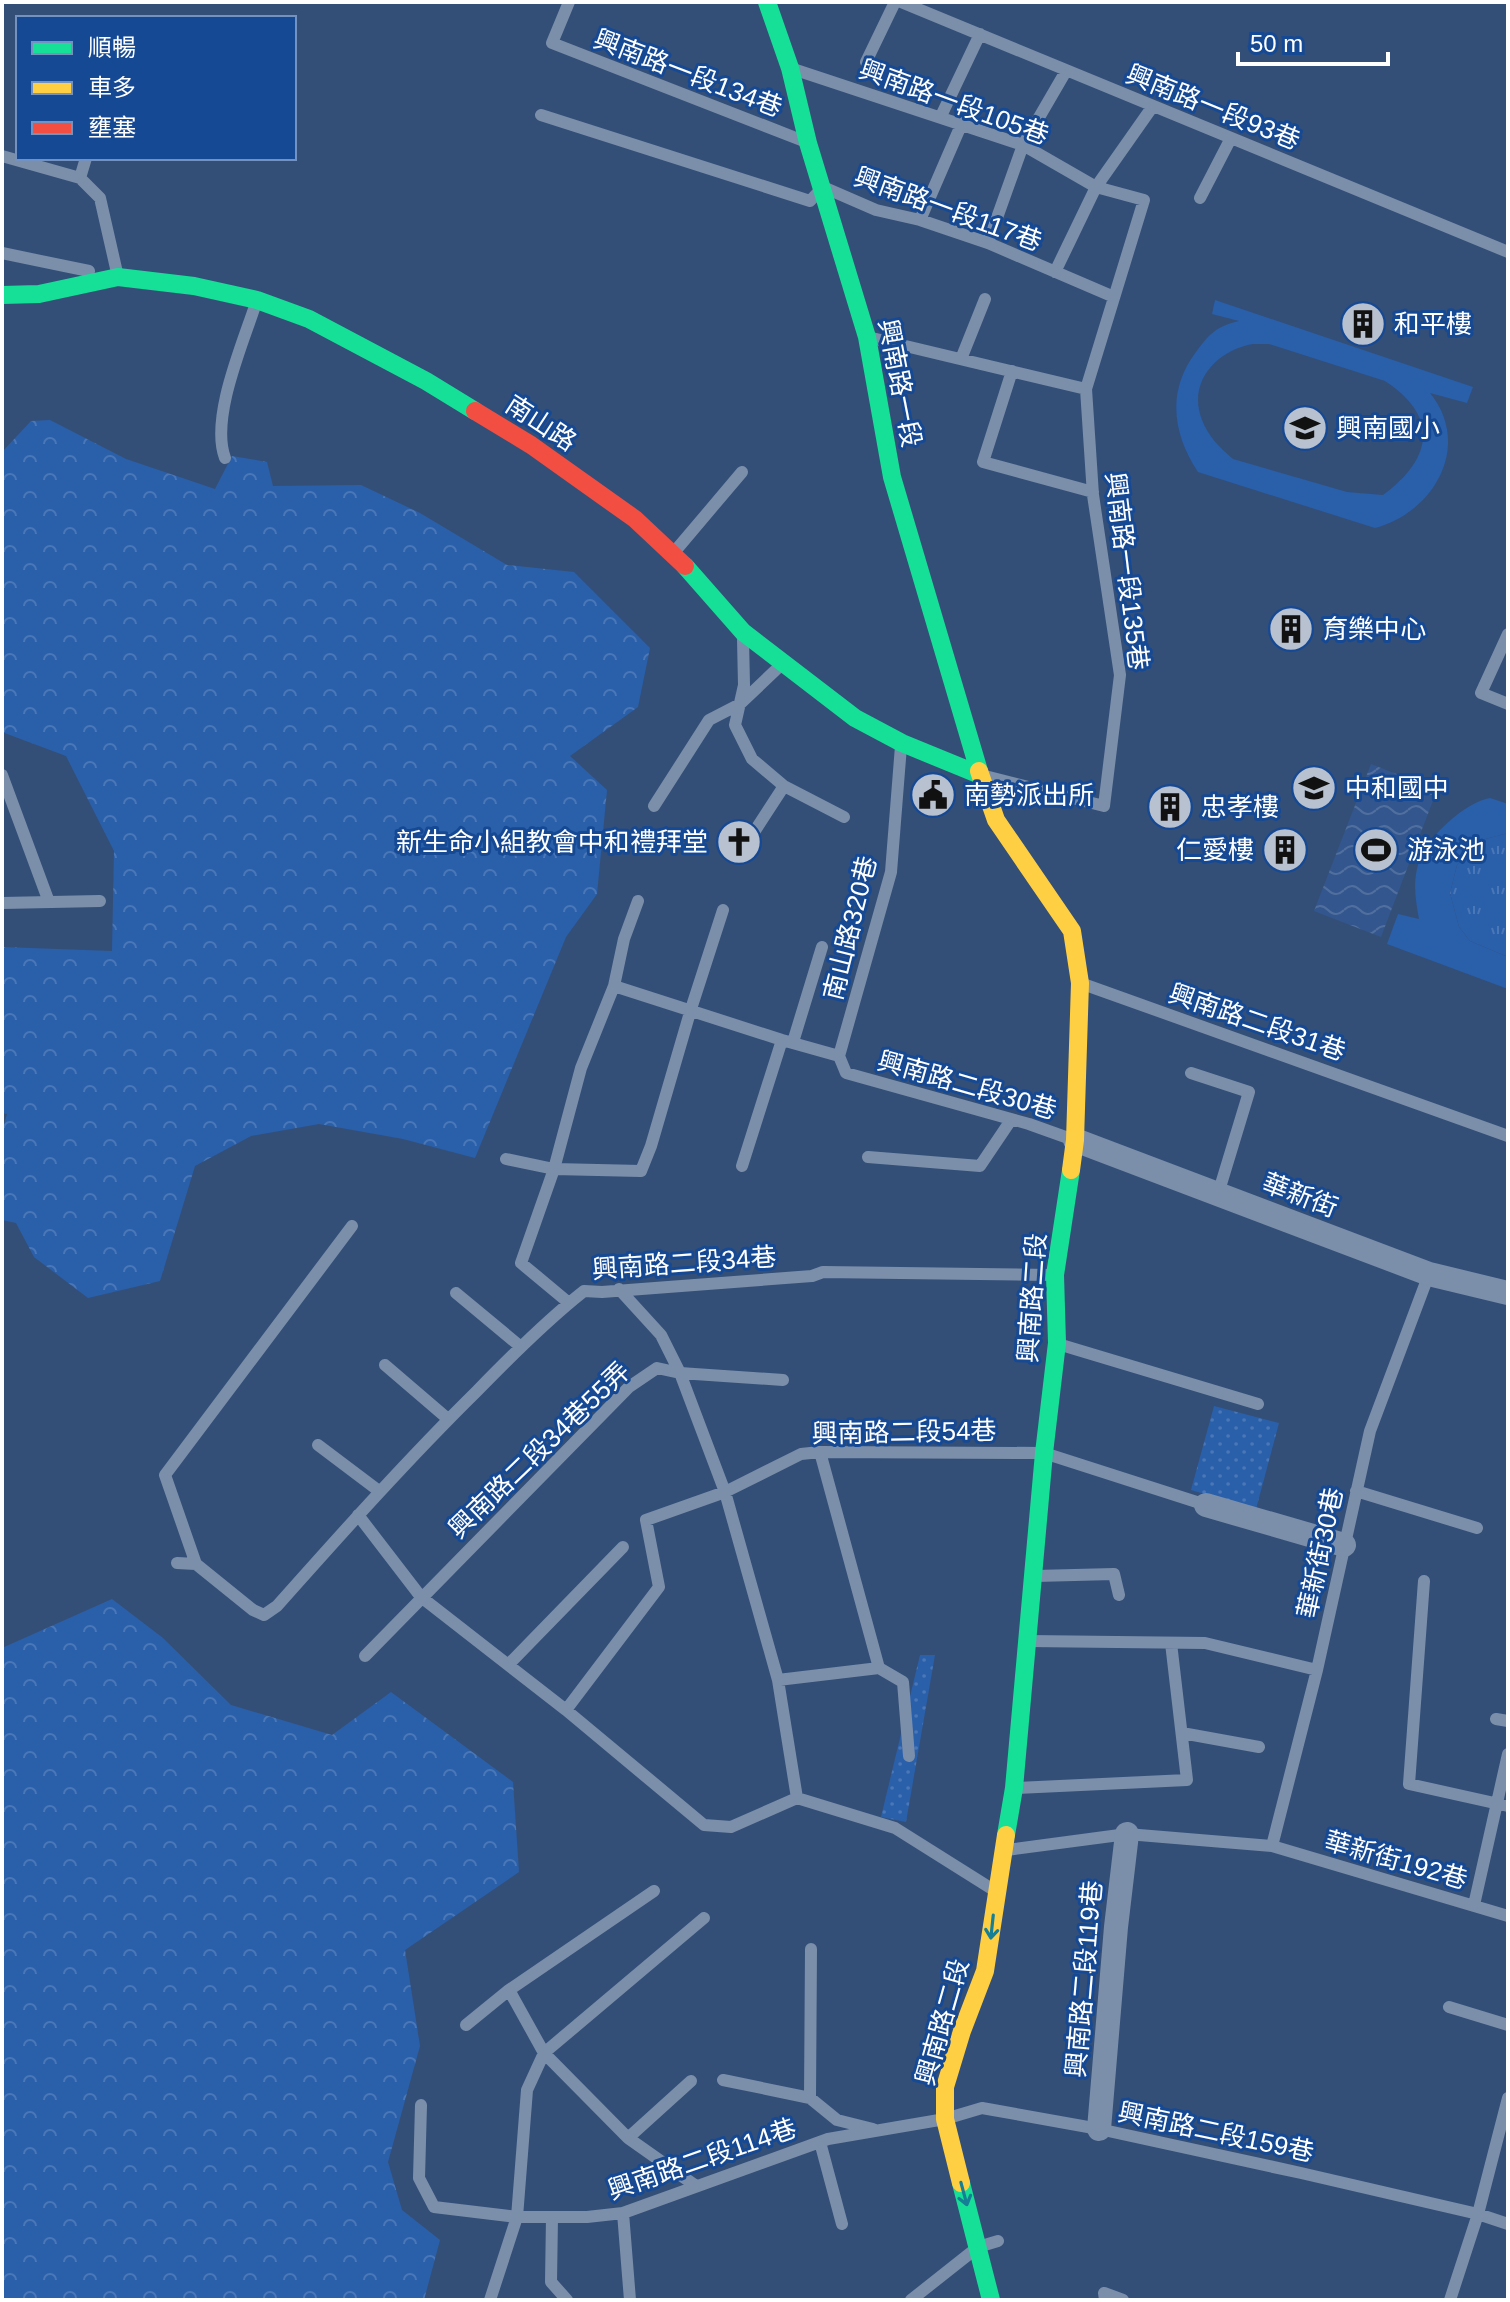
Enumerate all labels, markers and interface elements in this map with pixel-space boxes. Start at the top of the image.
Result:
legend [16,16,296,160]
scale bar [1238,16,1388,66]
street label: 興南路一段134巷 [590,23,786,123]
text: 50 m [1250,30,1303,57]
text: 順暢 [88,34,136,61]
street label: 興南路一段105巷 [855,54,1053,150]
street label: 興南路一段93巷 [1122,58,1304,156]
text: 車多 [88,74,136,101]
text: 壅塞 [88,114,136,141]
street label: 興南路一段117巷 [850,161,1046,257]
building icon: 和平樓 [1339,300,1387,348]
place label: 和平樓 [1394,309,1472,339]
street label: 興南路一段 [873,316,927,450]
street label: 南山路 [500,389,582,457]
school or university icon: 興南國小 [1281,404,1329,452]
place label: 興南國小 [1336,413,1440,443]
street label: 興南路一段135巷 [1100,470,1154,672]
building icon: 育樂中心 [1267,605,1315,653]
place label: 育樂中心 [1322,614,1426,644]
school or university icon: 中和國中 [1290,764,1338,812]
public building icon: 南勢派出所 [909,771,957,819]
place label: 中和國中 [1345,773,1449,803]
place label: 南勢派出所 [964,780,1094,810]
building icon: 忠孝樓 [1146,783,1194,831]
place label: 忠孝樓 [1201,792,1279,822]
church icon: 新生命小組教會中和禮拜堂 [715,818,763,866]
building icon: 仁愛樓 [1261,826,1309,874]
sports icon: 游泳池 [1352,826,1400,874]
place label: 新生命小組教會中和禮拜堂 [396,827,708,857]
place label: 仁愛樓 [1176,835,1254,865]
place label: 游泳池 [1407,835,1485,865]
street label: 南山路320巷 [818,853,882,1003]
street label: 興南路二段31巷 [1165,978,1349,1066]
street label: 興南路二段30巷 [874,1045,1060,1125]
street label: 華新街 [1258,1167,1342,1223]
street label: 興南路二段 [1013,1232,1051,1364]
street label: 興南路二段34巷 [591,1242,777,1284]
street label: 興南路二段34巷55弄 [442,1356,636,1544]
street label: 興南路二段54巷 [811,1415,997,1449]
street label: 華新街30巷 [1292,1485,1348,1621]
street label: 華新街192巷 [1321,1825,1471,1895]
street label: 興南路二段119巷 [1060,1879,1108,2079]
one-way arrow [985,1913,1000,1940]
street label: 興南路二段 [910,1955,974,2089]
street label: 興南路二段159巷 [1115,2097,1317,2167]
street label: 興南路二段114巷 [604,2113,800,2205]
one-way arrow [958,2181,973,2207]

